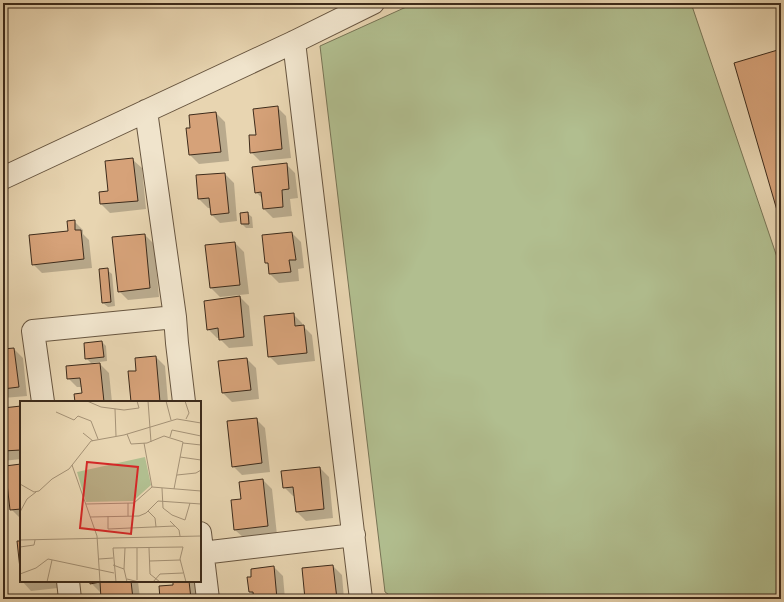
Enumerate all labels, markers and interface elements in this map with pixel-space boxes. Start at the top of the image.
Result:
inset map [20,401,201,582]

